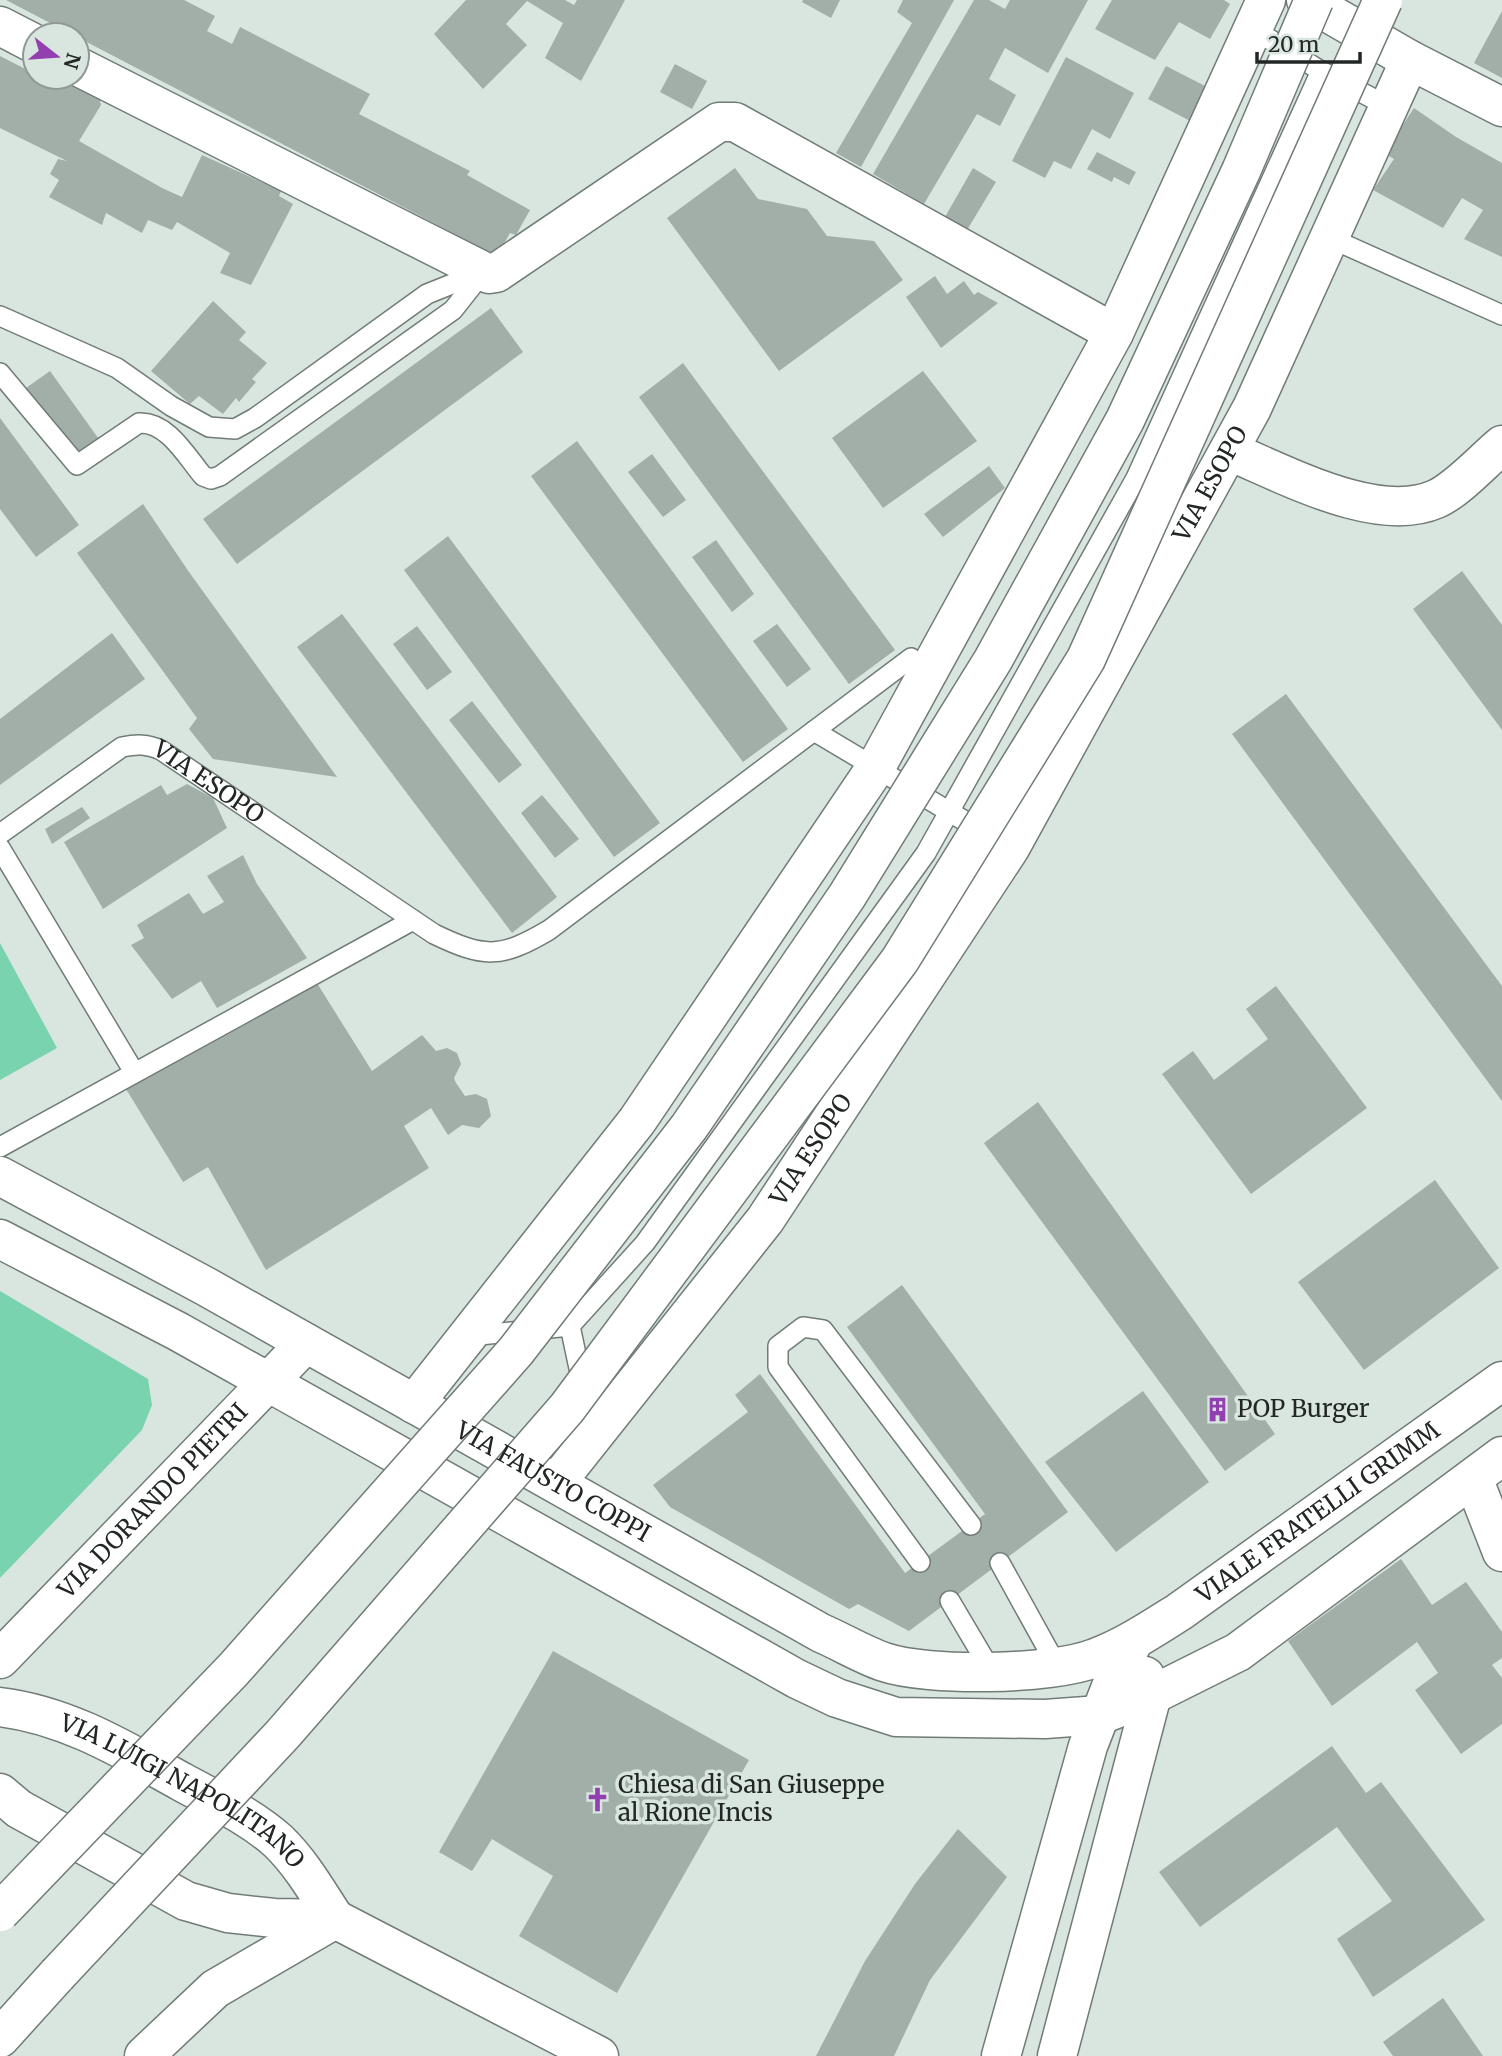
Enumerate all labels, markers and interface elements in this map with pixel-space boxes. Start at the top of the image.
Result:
north arrow [21,21,91,91]
scale bar [1257,21,1360,65]
text: 20 m [1268,31,1320,58]
text: N [59,50,86,72]
street label: VIA ESOPO [1165,420,1254,548]
street label: VIA ESOPO [146,733,270,830]
street label: VIA ESOPO [762,1088,859,1212]
place label: POP Burger [1237,1393,1370,1424]
building icon: POP Burger [1203,1395,1231,1423]
street label: VIA DORANDO PIETRI [50,1396,254,1606]
street label: VIA FAUSTO COPPI [449,1414,656,1549]
street label: VIALE FRATELLI GRIMM [1189,1414,1446,1610]
street label: VIA LUIGI NAPOLITANO [55,1706,312,1874]
place label: Chiesa di San Giuseppe al Rione Incis [618,1769,885,1828]
church icon: Chiesa di San Giuseppe al Rione Incis [584,1785,612,1813]

